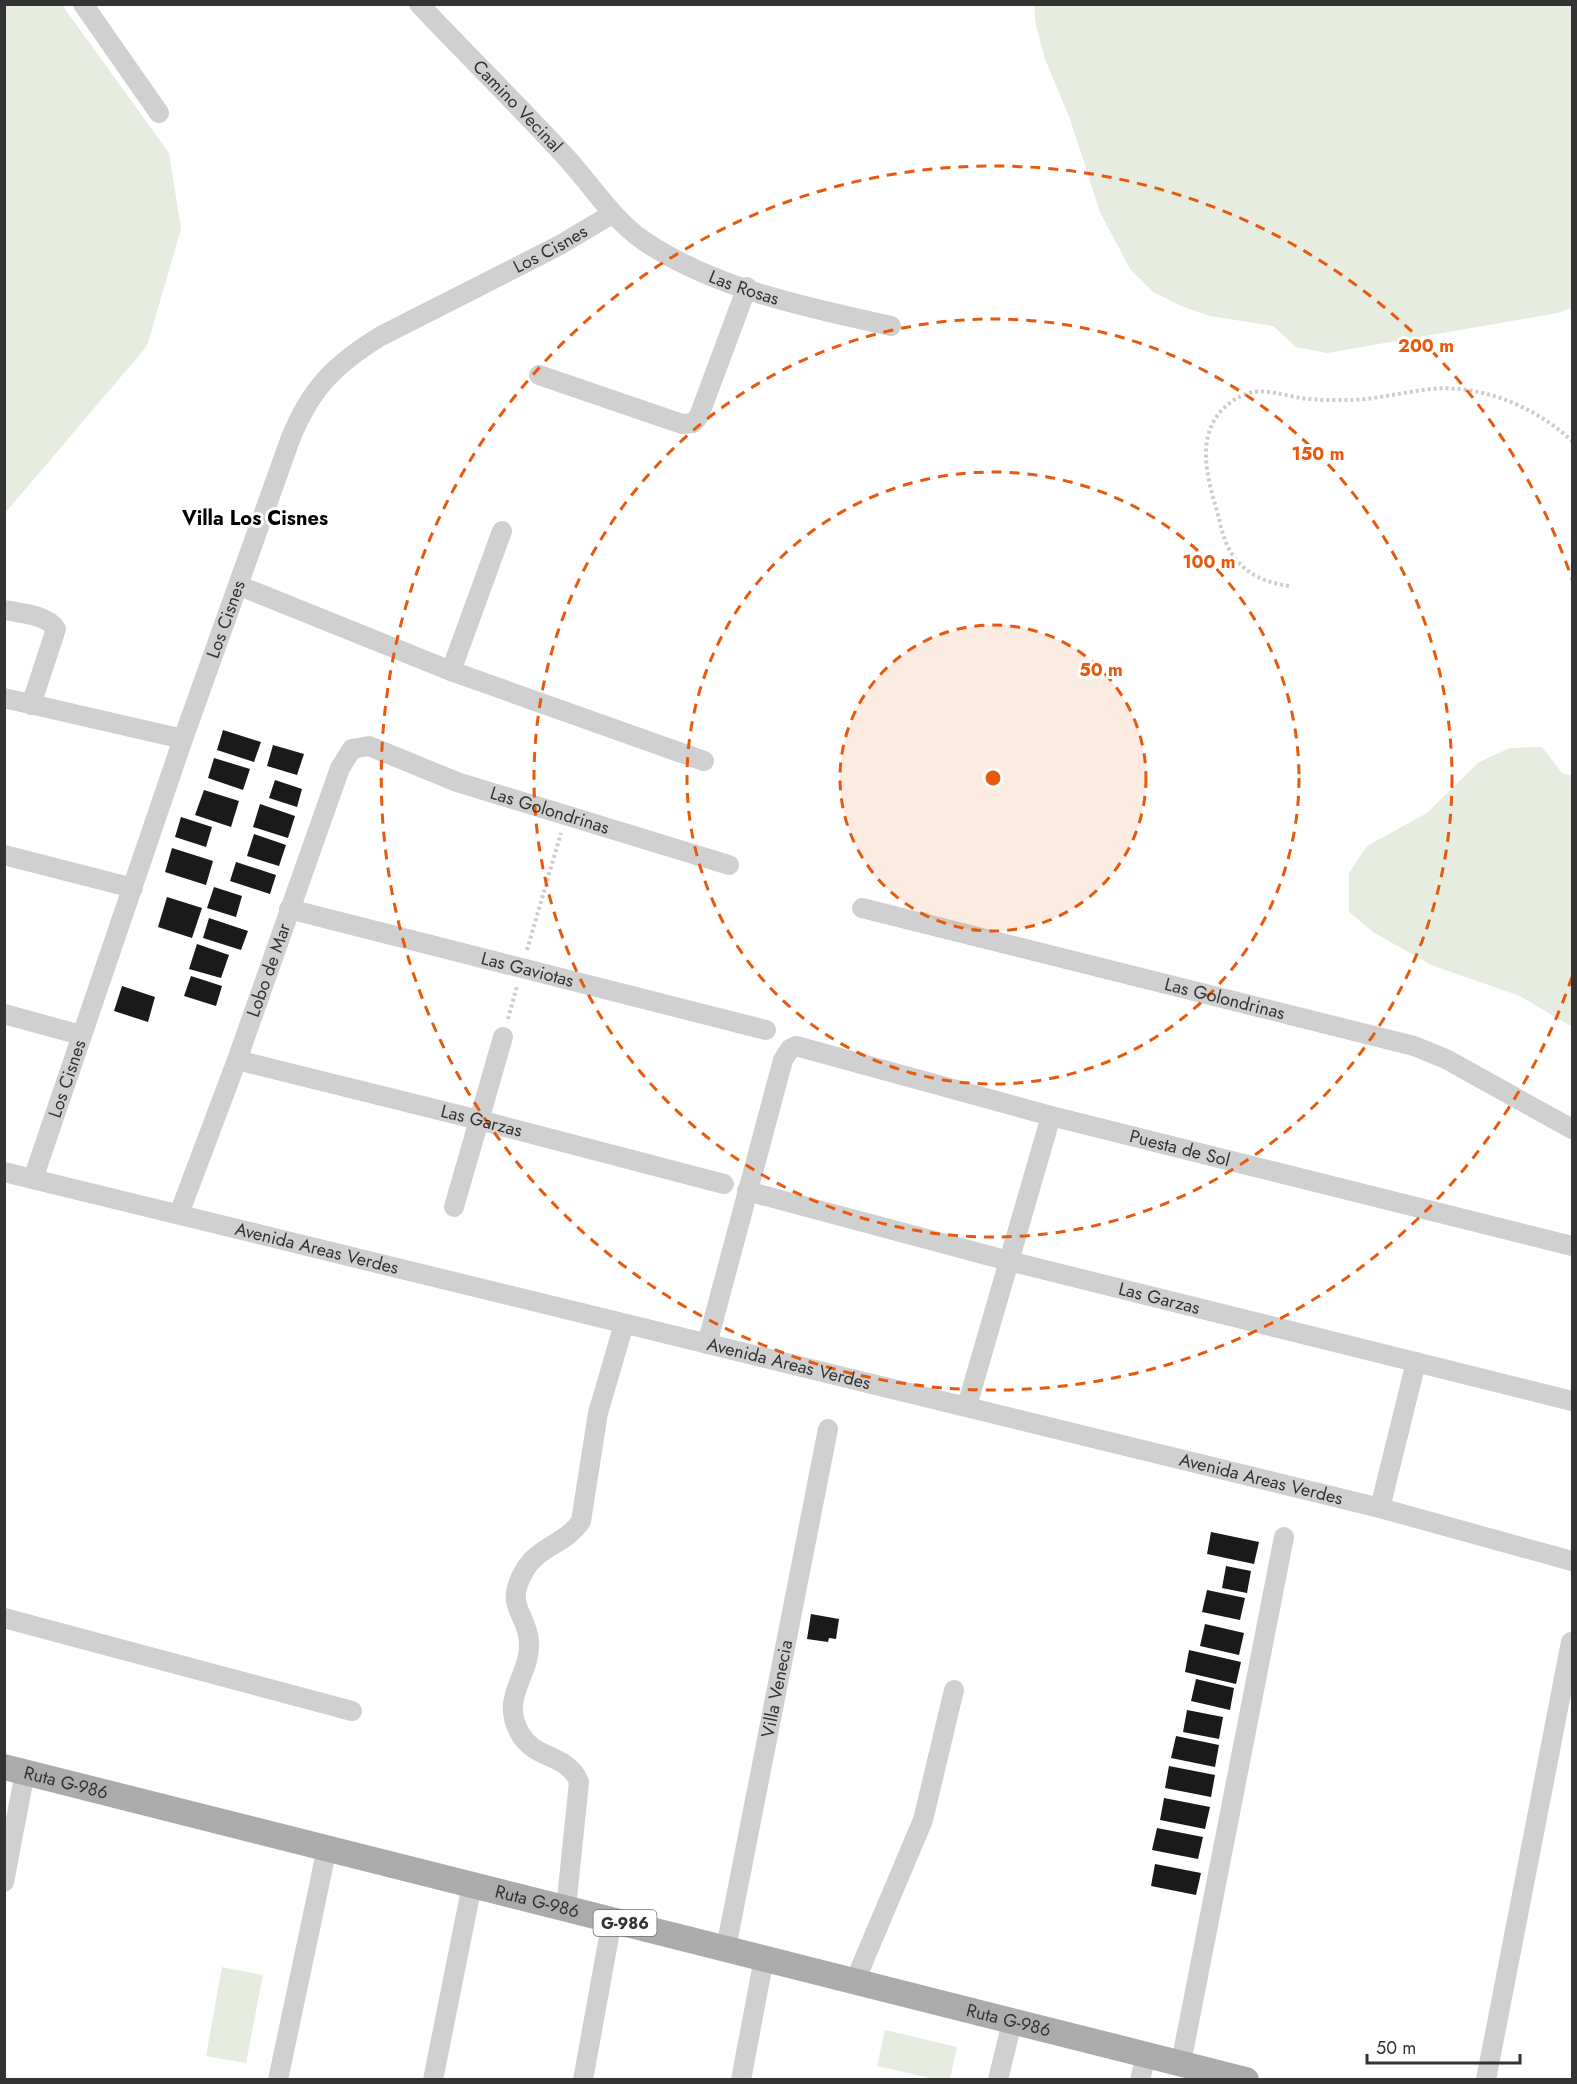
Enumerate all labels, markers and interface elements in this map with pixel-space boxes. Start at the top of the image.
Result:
street label: Camino Vecinal [467,54,568,158]
street label: Los Cisnes [509,218,592,280]
street label: Las Rosas [705,264,782,312]
text: 200 m [1398,333,1454,359]
text: 150 m [1292,441,1344,467]
district label: Villa Los Cisnes [181,504,328,533]
text: 100 m [1182,549,1236,575]
street label: Los Cisnes [200,577,252,662]
text: 50 m [1079,657,1123,683]
centre of rings [983,768,1003,788]
street label: Las Golondrinas [487,780,612,841]
street label: Lobo de Mar [240,919,298,1020]
street label: Las Gaviotas [478,945,577,994]
street label: Las Golondrinas [1162,971,1288,1026]
street label: Los Cisnes [42,1036,93,1121]
street label: Las Garzas [438,1098,525,1144]
street label: Puesta de Sol [1127,1123,1233,1173]
street label: Avenida Areas Verdes [232,1216,401,1281]
street label: Las Garzas [1116,1276,1203,1321]
street label: Avenida Areas Verdes [704,1331,873,1396]
street label: Avenida Areas Verdes [1177,1446,1346,1511]
street label: Villa Venecia [755,1638,799,1740]
street label: Ruta G-986 [21,1759,111,1806]
street label: Ruta G-986 [492,1878,582,1925]
road number: G-986 [594,1910,656,1936]
street label: Ruta G-986 [964,1997,1054,2043]
scale bar [1367,2027,1520,2065]
text: 50 m [1376,2035,1416,2061]

